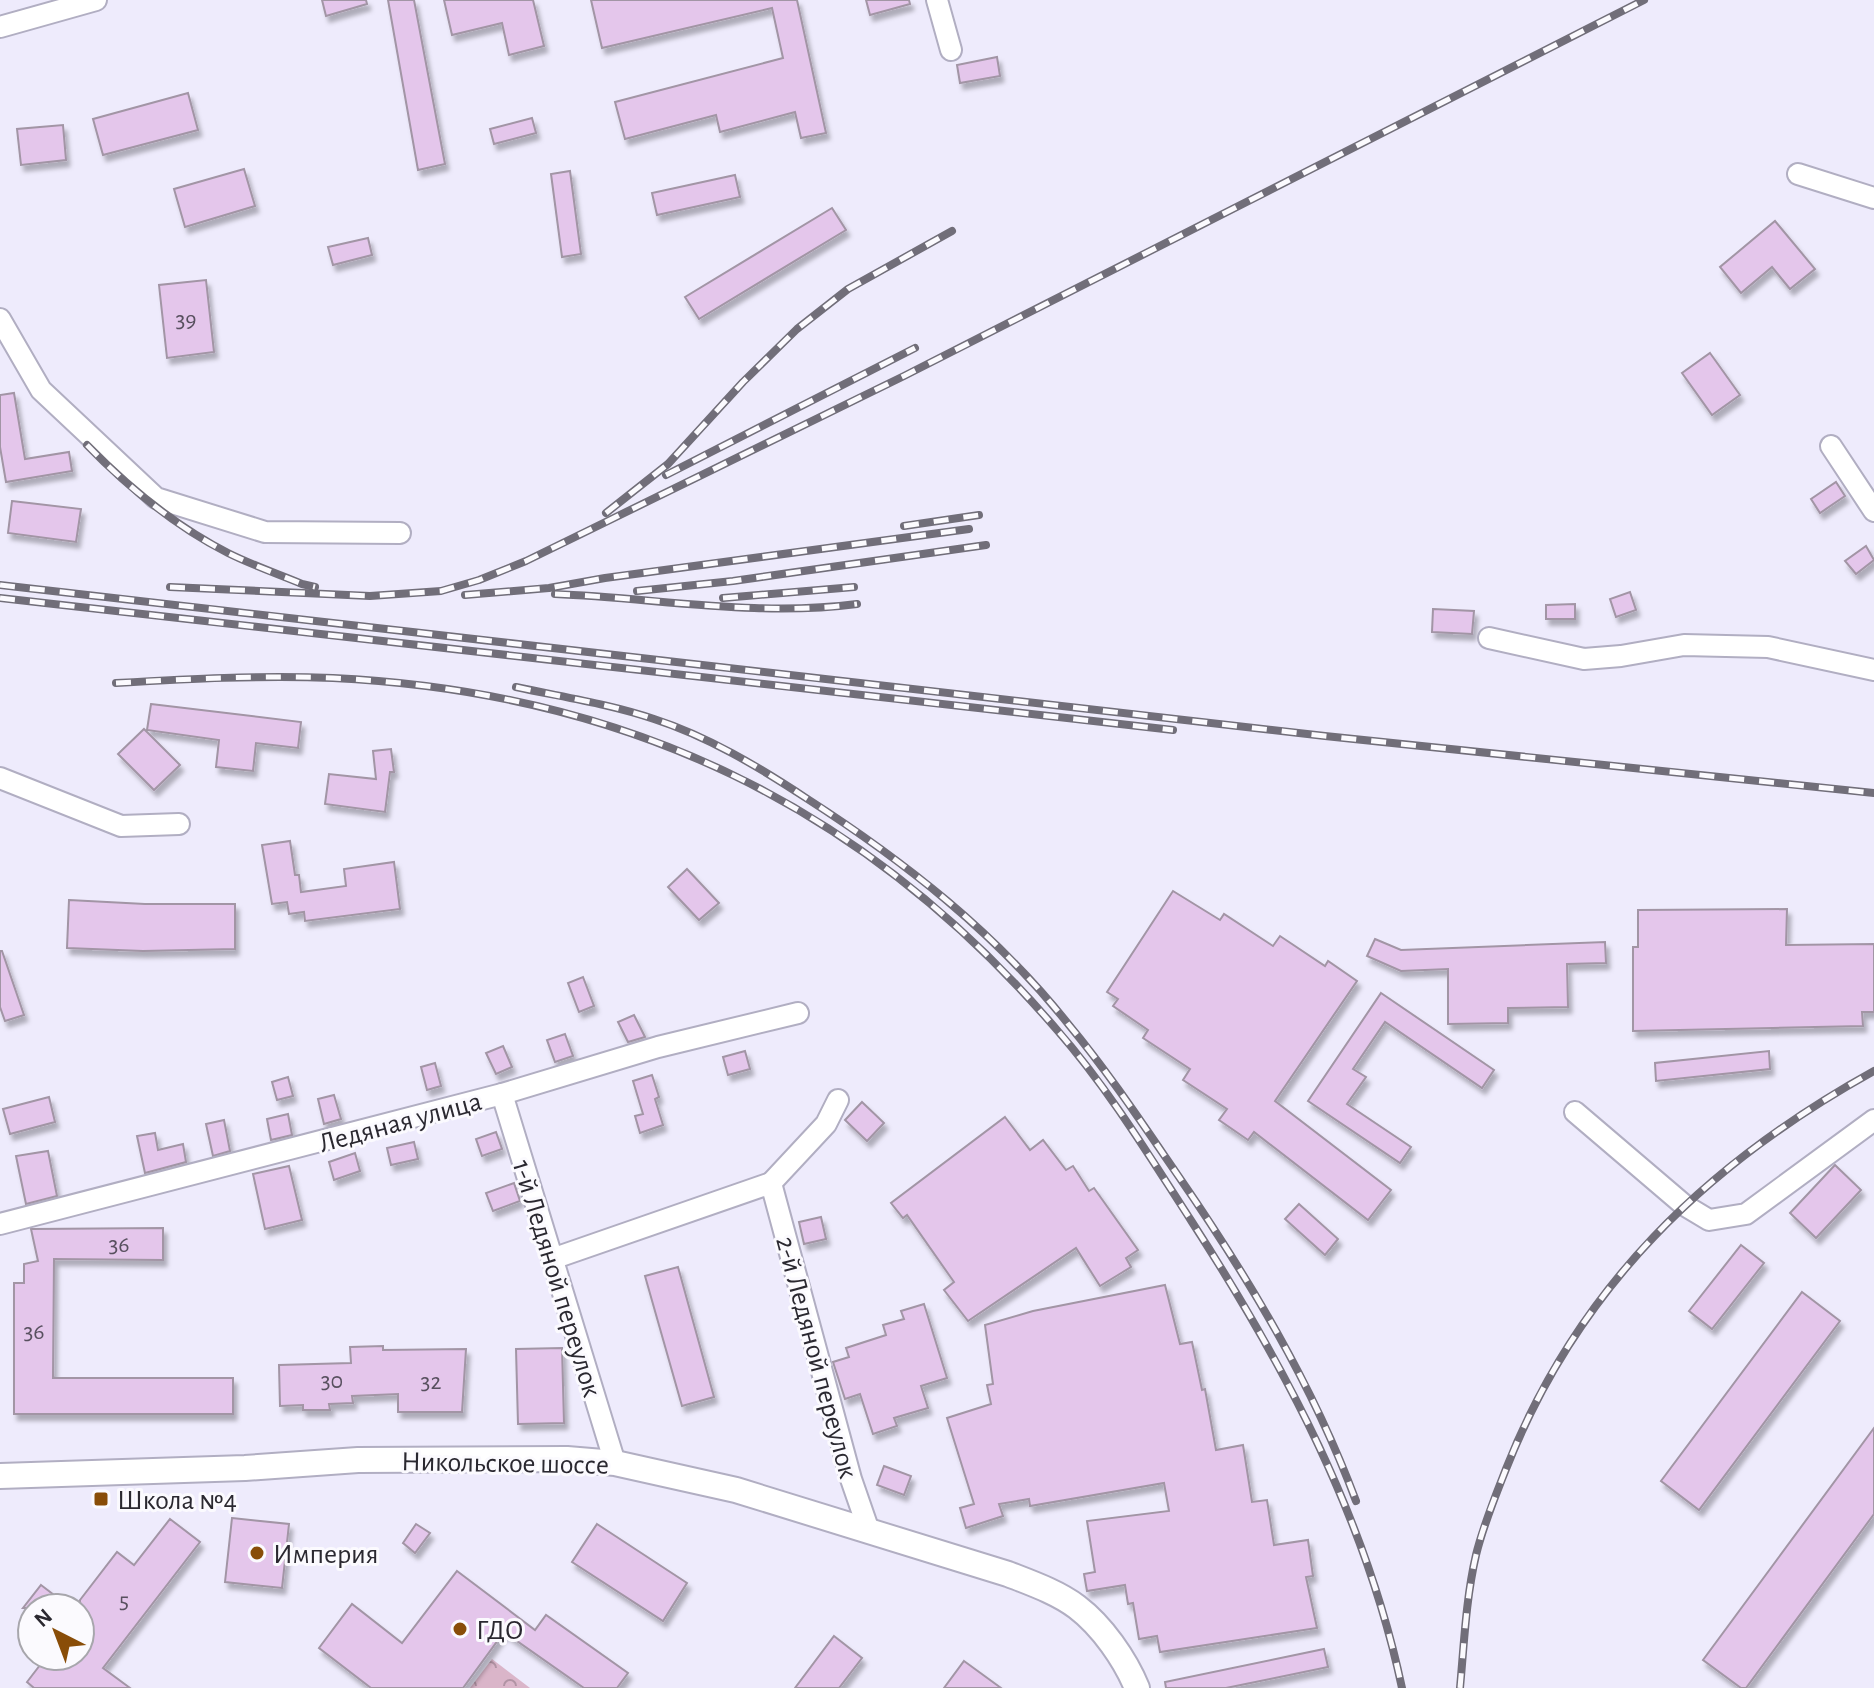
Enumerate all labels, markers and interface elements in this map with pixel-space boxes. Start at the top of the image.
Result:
house number: 39 [175,308,197,332]
street label: Ледяная улица [316,1088,485,1158]
street label: 1-й Ледяной переулок [507,1157,605,1400]
house number: 36 [108,1233,130,1257]
street label: 2-й Ледяной переулок [770,1234,862,1482]
house number: 36 [23,1320,45,1344]
house number: 30 [321,1369,343,1393]
house number: 32 [421,1370,441,1394]
street label: Никольское шоссе [401,1448,609,1480]
place label: Школа №4 [117,1487,237,1515]
marker: Школа №4 [92,1490,110,1508]
place label: Империя [273,1541,379,1569]
marker: Империя [248,1544,266,1562]
house number: 5 [119,1589,129,1613]
north arrow [16,1592,96,1672]
text: N [30,1605,56,1631]
place label: ГДО [476,1617,524,1645]
marker: ГДО [451,1620,469,1638]

